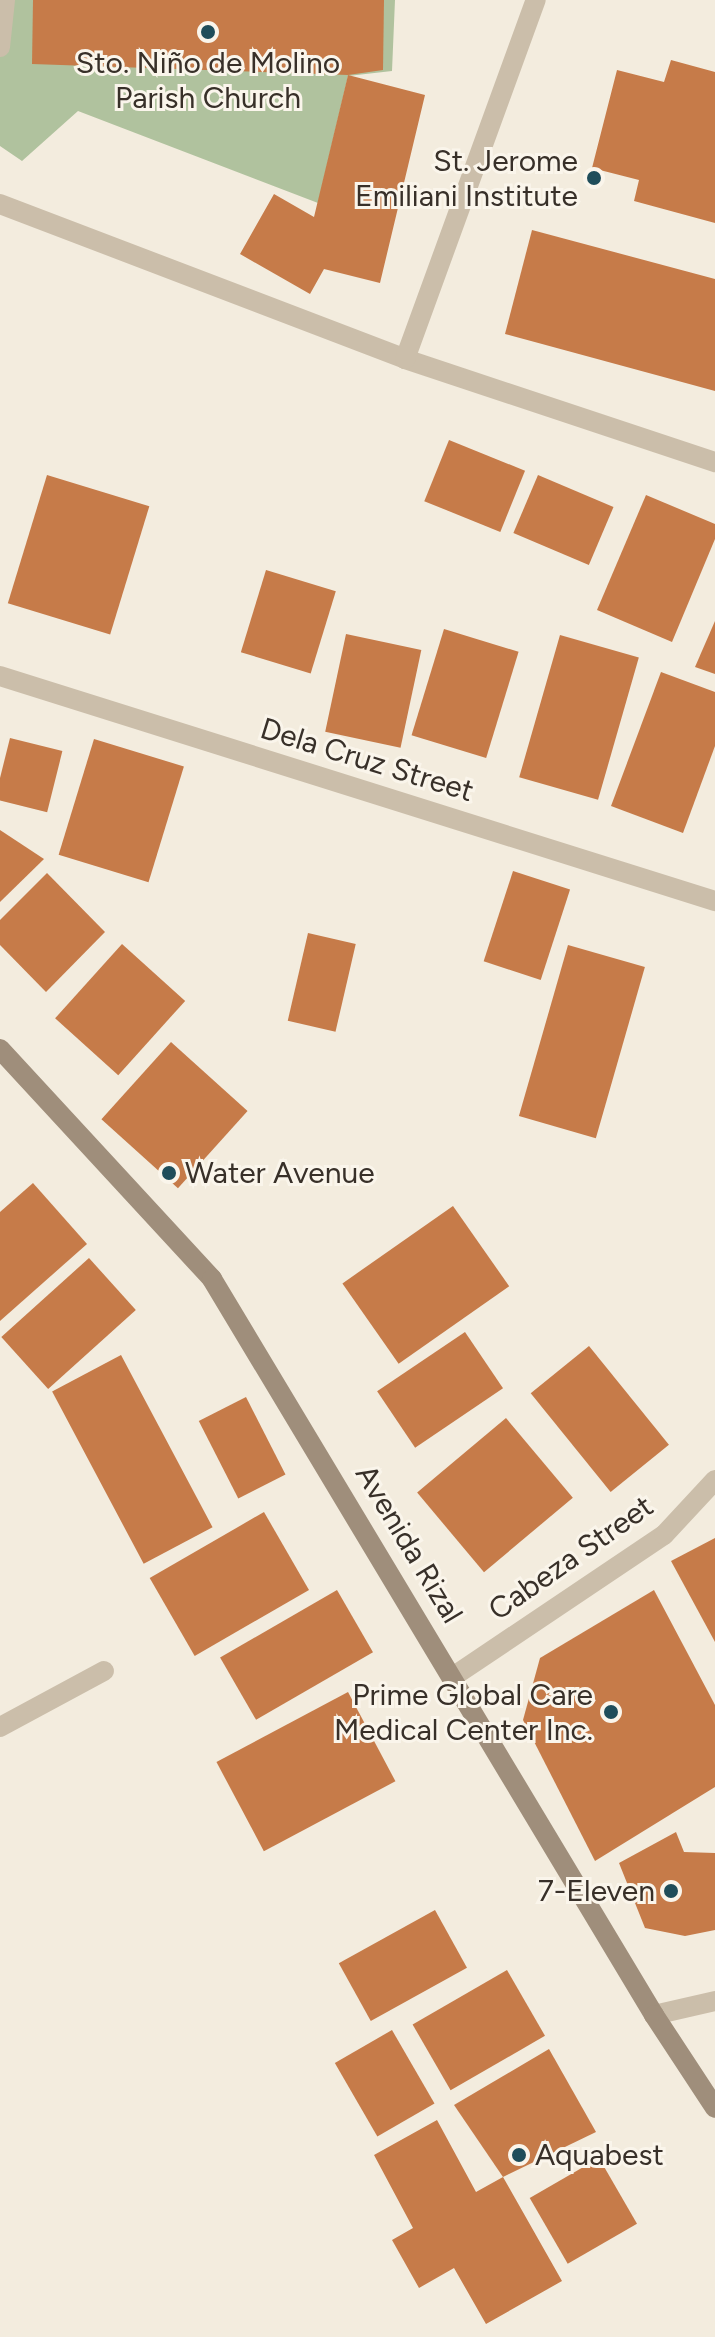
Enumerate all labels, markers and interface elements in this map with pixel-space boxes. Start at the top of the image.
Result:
marker: Sto. Niño de Molino Parish Church [199,23,217,41]
place label: Sto. Niño de Molino Parish Church [76,45,340,116]
place label: St. Jerome Emiliani Institute [355,143,578,214]
marker: St. Jerome Emiliani Institute [585,169,603,187]
street label: Dela Cruz Street [256,710,478,810]
place label: Water Avenue [185,1155,375,1191]
marker: Water Avenue [160,1164,178,1182]
street label: Avenida Rizal [348,1458,470,1630]
street label: Cabeza Street [482,1488,660,1628]
place label: Prime Global Care Medical Center Inc. [334,1677,593,1748]
marker: Prime Global Care Medical Center Inc. [600,1701,622,1723]
place label: 7-Eleven [538,1873,655,1909]
marker: 7-Eleven [662,1882,680,1900]
place label: Aquabest [535,2137,664,2173]
marker: Aquabest [510,2146,528,2164]

